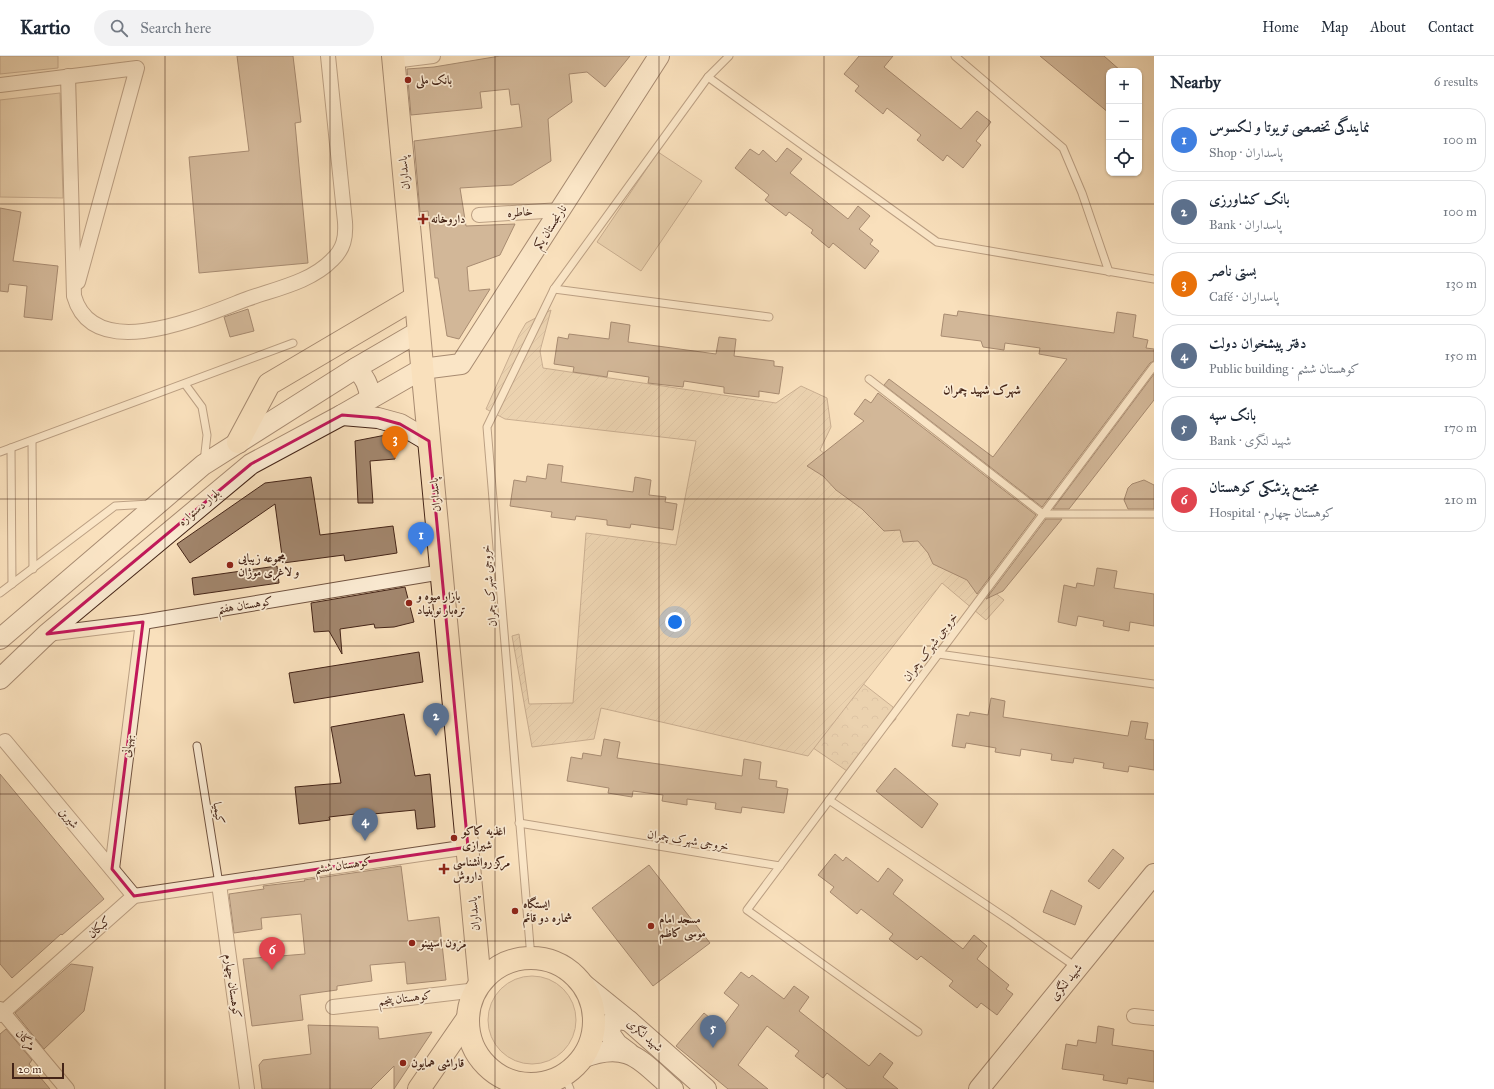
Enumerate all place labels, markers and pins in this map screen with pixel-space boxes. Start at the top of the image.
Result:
place label: بانک ملی [415,73,452,90]
marker: بانک ملی [403,75,413,85]
place label: داروخانه [431,212,465,226]
marker: داروخانه [418,214,428,224]
pin: 3 [382,426,408,459]
pin: 1 [408,522,434,555]
place label: مجموعه زیبایی و لاغری موژان [237,551,300,581]
marker: مجموعه زیبایی و لاغری موژان [225,560,235,570]
place label: بازار میوه و تره‌بار نوبنیاد [415,589,466,618]
marker: بازار میوه و تره‌بار نوبنیاد [404,598,414,608]
pin: 2 [423,703,449,736]
pin: 4 [352,808,378,841]
place label: اغذیه کاکو شیرازی [460,824,506,852]
marker: اغذیه کاکو شیرازی [449,833,459,843]
place label: مرکز روانشناسی داروش [453,855,510,883]
marker: مرکز روانشناسی داروش [438,863,450,875]
place label: ایستگاه شماره دو قائم [523,896,572,929]
marker: ایستگاه شماره دو قائم [510,906,520,916]
place label: مسجد امام موسی کاظم [659,912,706,944]
marker: مسجد امام موسی کاظم [646,921,656,931]
place label: مزون اسپینو [418,936,466,952]
pin: 6 [259,937,285,970]
marker: مزون اسپینو [407,938,417,948]
pin: 5 [700,1015,726,1048]
place label: قاراشی همایون [411,1056,464,1072]
marker: قاراشی همایون [398,1058,408,1068]

